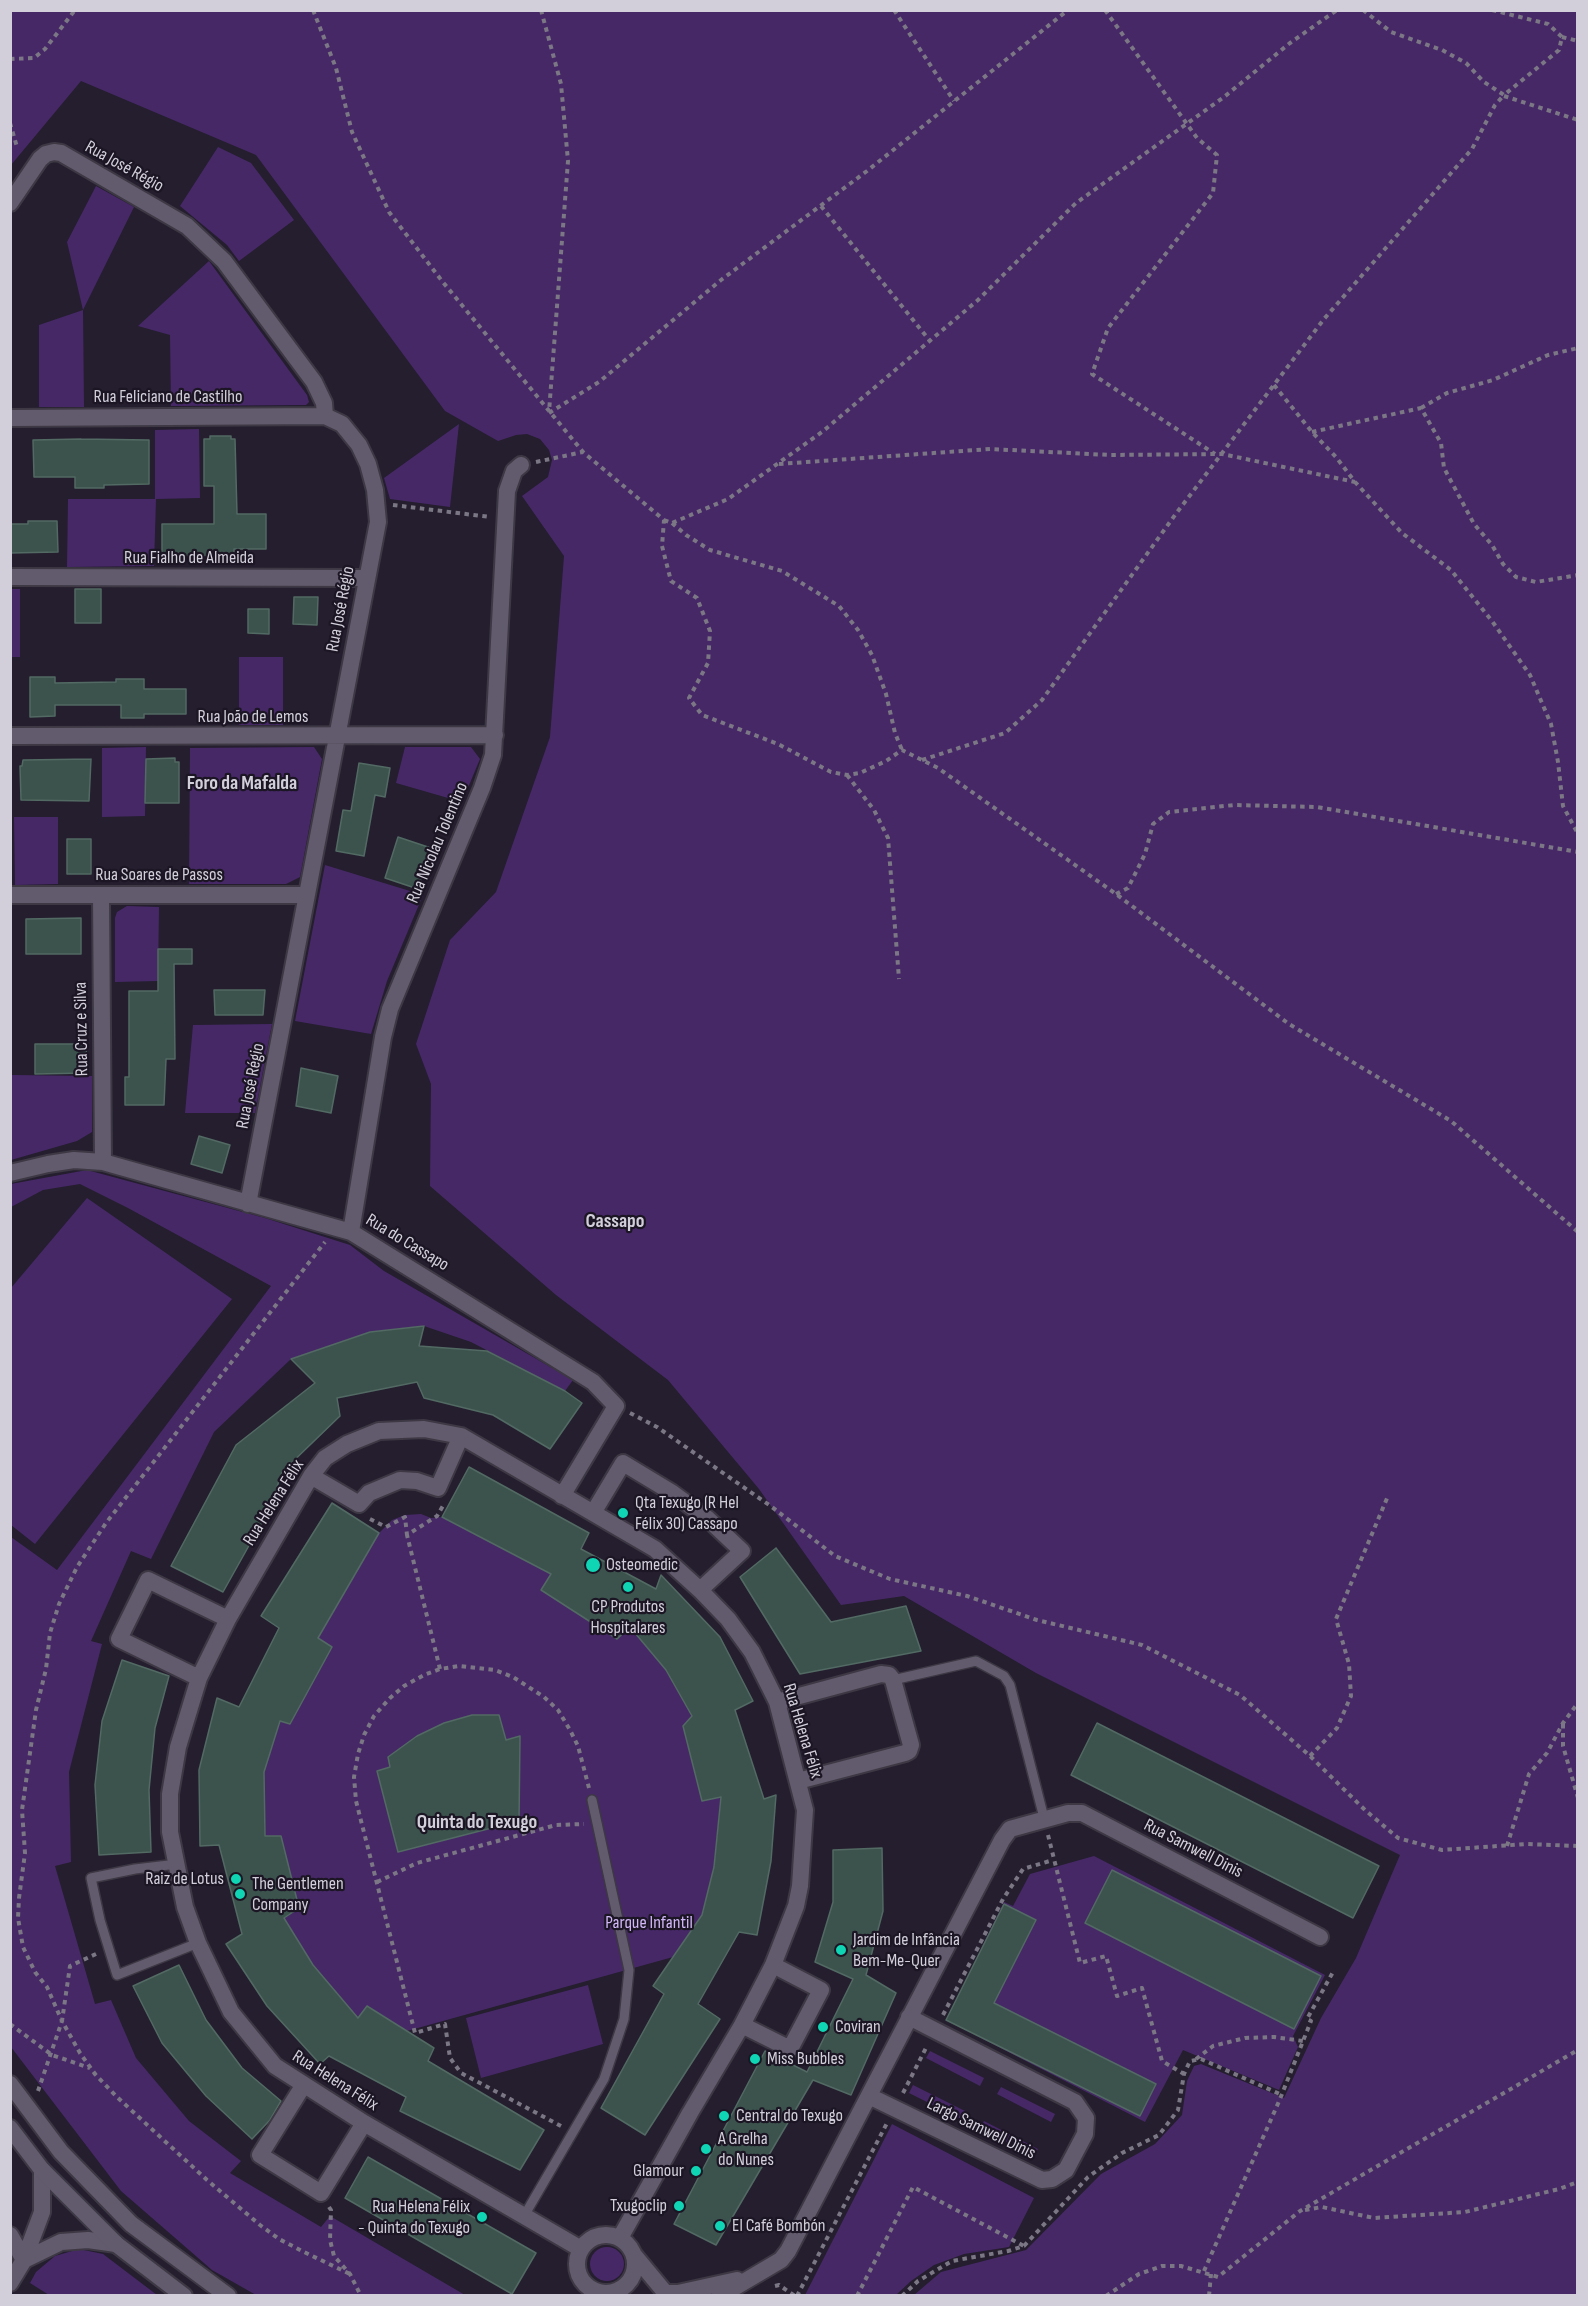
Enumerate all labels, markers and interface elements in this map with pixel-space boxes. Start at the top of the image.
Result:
street label: Rua José Régio [81,137,167,197]
street label: Rua Feliciano de Castilho [94,386,242,408]
street label: Rua Fialho de Almeida [124,547,254,569]
street label: Rua José Régio [322,564,360,654]
street label: Rua João de Lemos [198,706,308,728]
district label: Foro da Mafalda [187,772,297,796]
street label: Rua Nicolau Tolentino [403,779,473,907]
street label: Rua Soares de Passos [95,864,223,886]
street label: Rua Cruz e Silva [70,982,94,1076]
street label: Rua José Régio [232,1041,270,1131]
street label: Rua do Cassapo [361,1210,453,1276]
district label: Cassapo [585,1210,645,1234]
street label: Rua Helena Félix [239,1456,309,1550]
place label: Qta Texugo (R Hel Félix 30) Cassapo [635,1492,739,1534]
marker: Qta Texugo (R Hel Félix 30) Cassapo [616,1506,630,1520]
place label: Osteomedic [606,1554,678,1576]
marker: Osteomedic [584,1556,602,1574]
marker: CP Produtos Hospitalares [621,1580,635,1594]
place label: CP Produtos Hospitalares [590,1596,666,1638]
street label: Rua Helena Félix [777,1681,827,1781]
district label: Quinta do Texugo [417,1811,537,1835]
street label: Rua Samwell Dinis [1140,1815,1246,1883]
place label: Raiz de Lotus [145,1868,224,1890]
marker: Raiz de Lotus [229,1872,243,1886]
place label: The Gentlemen Company [252,1873,344,1916]
marker: The Gentlemen Company [233,1887,247,1901]
park label: Parque Infantil [605,1912,693,1934]
place label: Jardim de Infância Bem-Me-Quer [853,1929,960,1972]
marker: Jardim de Infância Bem-Me-Quer [834,1943,848,1957]
place label: Coviran [835,2016,881,2038]
marker: Coviran [816,2020,830,2034]
street label: Rua Helena Félix [288,2046,382,2116]
place label: Miss Bubbles [767,2048,844,2070]
marker: Miss Bubbles [748,2052,762,2066]
street label: Largo Samwell Dinis [923,2093,1039,2165]
place label: Central do Texugo [736,2105,843,2127]
marker: Central do Texugo [717,2109,731,2123]
place label: A Grelha do Nunes [718,2128,774,2170]
marker: A Grelha do Nunes [699,2142,713,2156]
place label: Glamour [633,2160,684,2182]
marker: Glamour [689,2164,703,2178]
place label: Txugoclip [610,2195,667,2217]
place label: Rua Helena Félix - Quinta do Texugo [358,2196,470,2238]
marker: Txugoclip [672,2199,686,2213]
marker: Rua Helena Félix - Quinta do Texugo [475,2210,489,2224]
place label: El Café Bombón [732,2215,826,2237]
marker: El Café Bombón [713,2219,727,2233]

